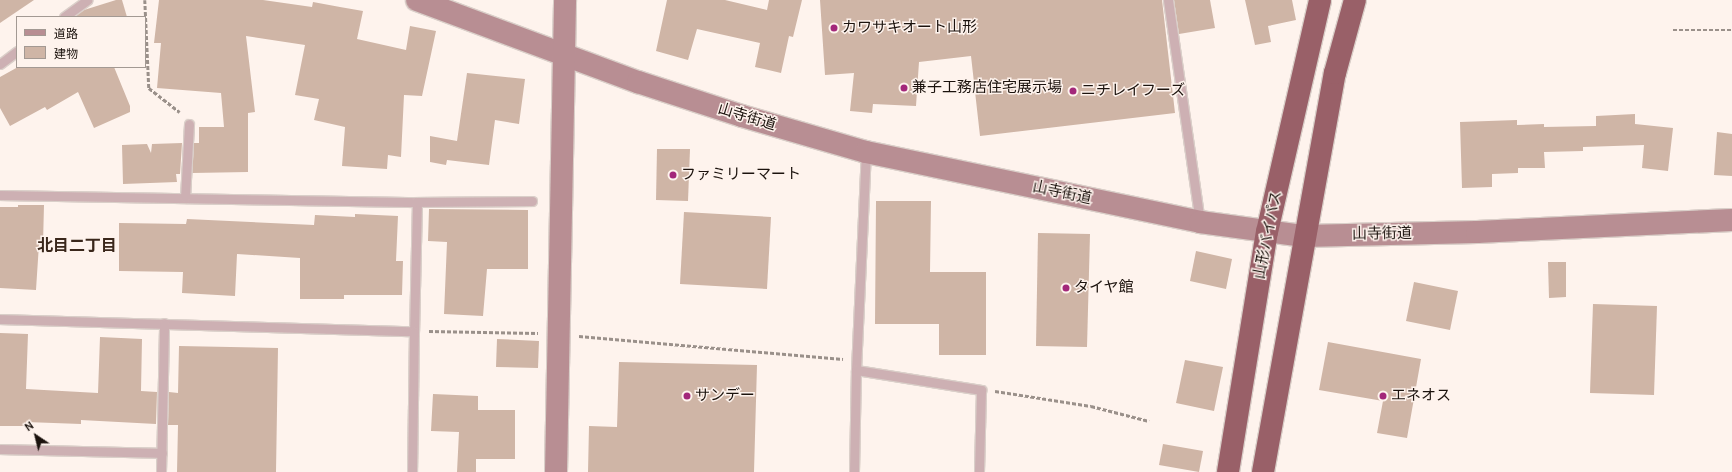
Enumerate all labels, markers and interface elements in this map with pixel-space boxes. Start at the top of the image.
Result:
legend [16,16,146,68]
place label: カワサキオート山形 [842,19,977,37]
marker: カワサキオート山形 [829,23,839,33]
text: 道路 [54,26,78,41]
text: 建物 [54,46,78,61]
place label: 兼子工務店住宅展示場 [912,79,1062,97]
place label: ニチレイフーズ [1081,82,1186,100]
marker: 兼子工務店住宅展示場 [899,83,909,93]
marker: ニチレイフーズ [1068,86,1078,96]
street label: 山寺街道 [716,100,778,134]
place label: ファミリーマート [681,166,801,184]
marker: ファミリーマート [668,170,678,180]
street label: 山寺街道 [1031,178,1093,208]
street label: 山形バイパス [1251,189,1285,281]
street label: 山寺街道 [1352,224,1412,244]
district label: 北目二丁目 [37,236,117,256]
place label: タイヤ館 [1074,279,1134,297]
marker: タイヤ館 [1061,283,1071,293]
place label: サンデー [695,387,755,405]
place label: エネオス [1391,387,1451,405]
marker: サンデー [682,391,692,401]
marker: エネオス [1378,391,1388,401]
north arrow [16,416,56,456]
text: N [22,418,36,434]

